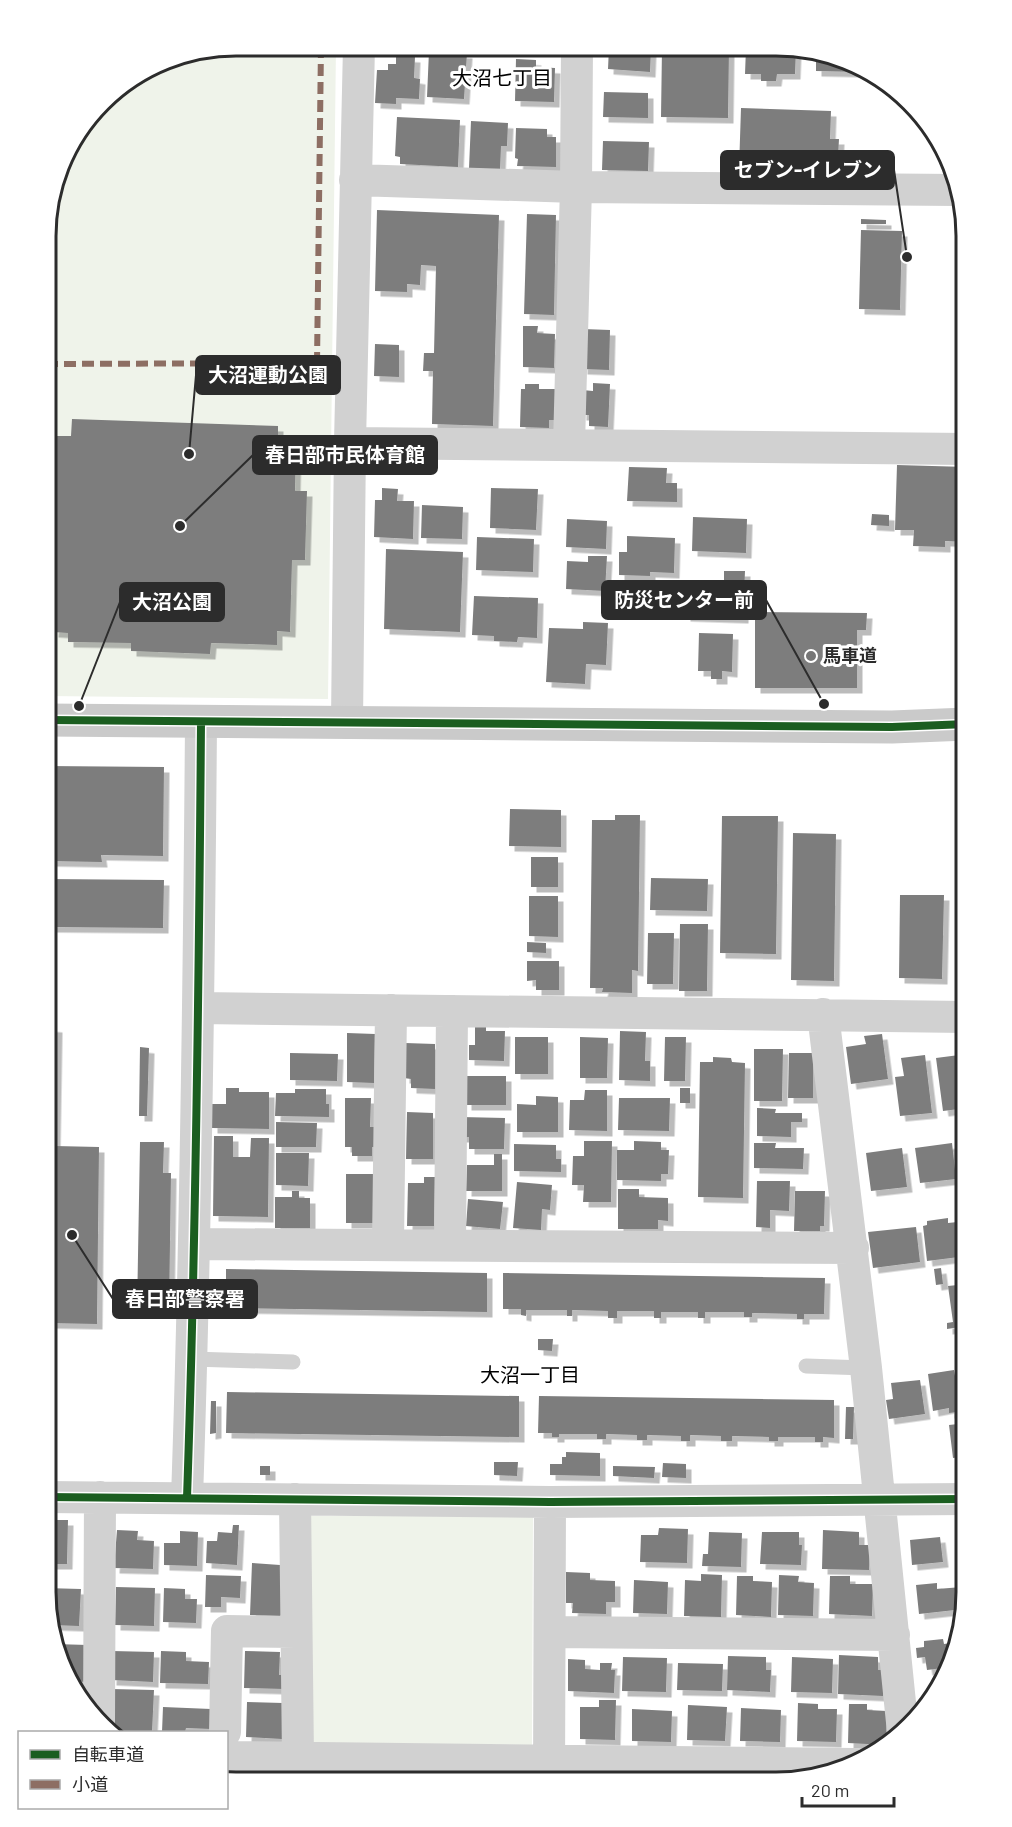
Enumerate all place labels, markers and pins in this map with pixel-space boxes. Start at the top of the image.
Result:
callout: セブン-イレブン [721,151,894,189]
callout: 大沼運動公園 [196,356,340,394]
callout: 春日部市民体育館 [253,436,437,474]
callout: 防災センター前 [602,581,766,619]
callout: 大沼公園 [120,583,224,621]
place label: 馬車道 [823,644,877,666]
marker: 馬車道 [804,649,818,663]
callout: 春日部警察署 [113,1280,257,1318]

